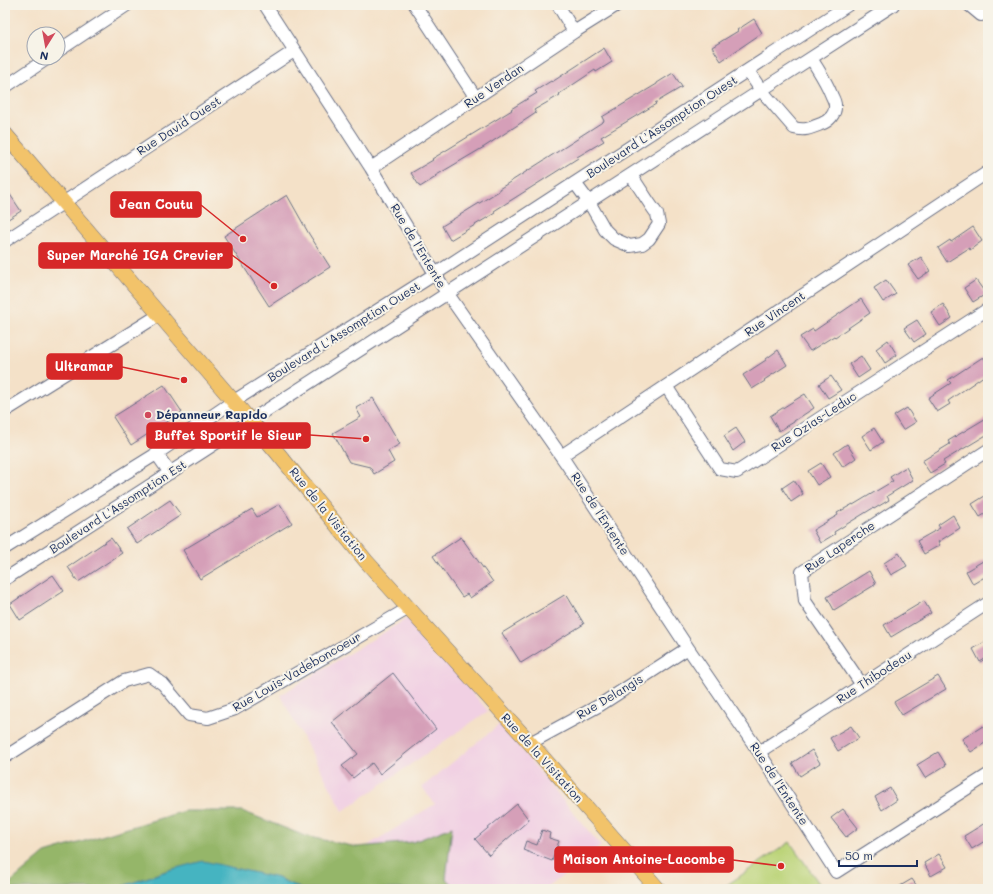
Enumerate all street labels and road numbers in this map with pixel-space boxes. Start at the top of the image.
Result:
street label: Rue Verdan [461,59,526,111]
street label: Boulevard L'Assomption Ouest [583,71,740,181]
street label: Rue David Ouest [133,92,224,158]
street label: Rue de l'Entente [387,200,450,291]
street label: Boulevard L'Assomption Ouest [264,277,423,385]
street label: Rue Vincent [741,287,808,339]
street label: Rue Ozias-Leduc [768,388,859,455]
street label: Boulevard L'Assomption Est [46,456,189,557]
street label: Rue de la Visitation [286,464,371,563]
street label: Rue de l'Entente [568,469,634,558]
street label: Rue Laperche [801,517,878,576]
street label: Rue Louis-Vadeboncoeur [229,628,364,715]
street label: Rue Thibodeau [833,646,914,706]
street label: Rue Delangis [573,670,646,722]
street label: Rue de la Visitation [498,709,587,805]
street label: Rue de l'Entente [747,739,813,828]

